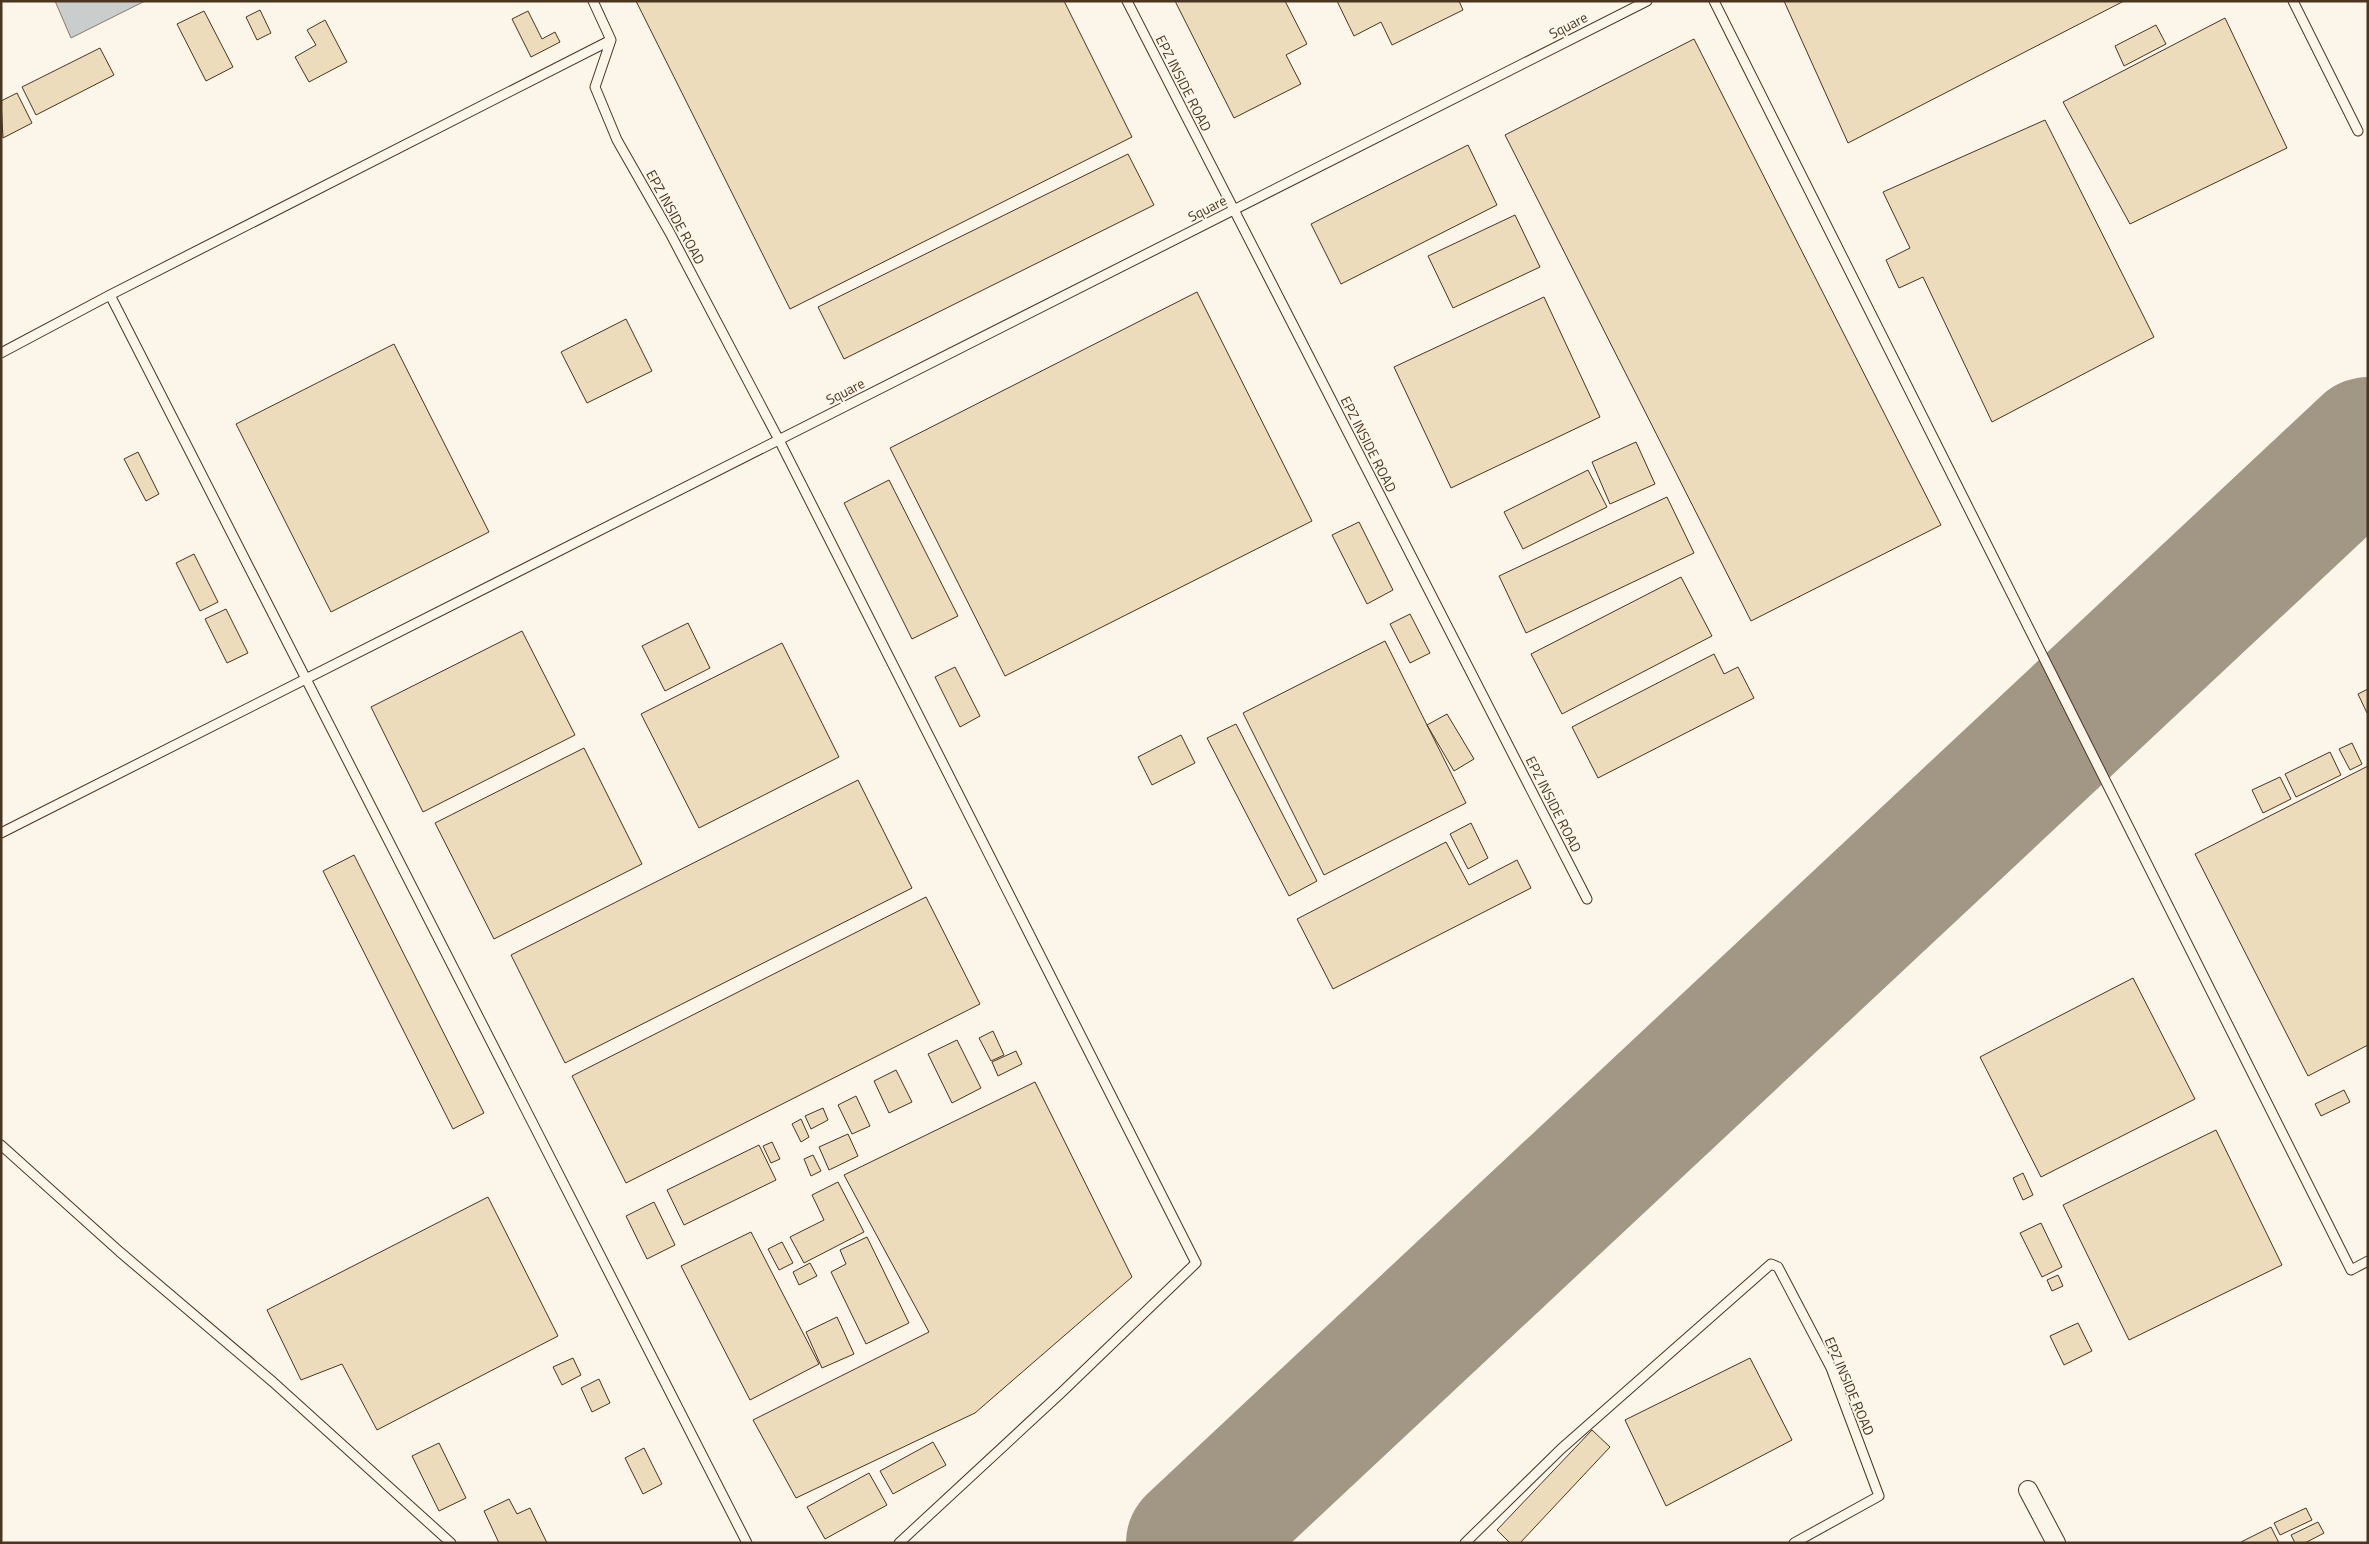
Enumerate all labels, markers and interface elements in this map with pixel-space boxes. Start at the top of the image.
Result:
street label: Square [1545,6,1591,44]
street label: EPZ INSIDE ROAD [1151,31,1217,135]
street label: EPZ INSIDE ROAD [641,166,711,268]
street label: Square [1184,189,1230,227]
street label: Square [822,372,868,410]
street label: EPZ INSIDE ROAD [1336,392,1402,496]
street label: EPZ INSIDE ROAD [1521,752,1587,856]
street label: EPZ INSIDE ROAD [1820,1333,1880,1439]

